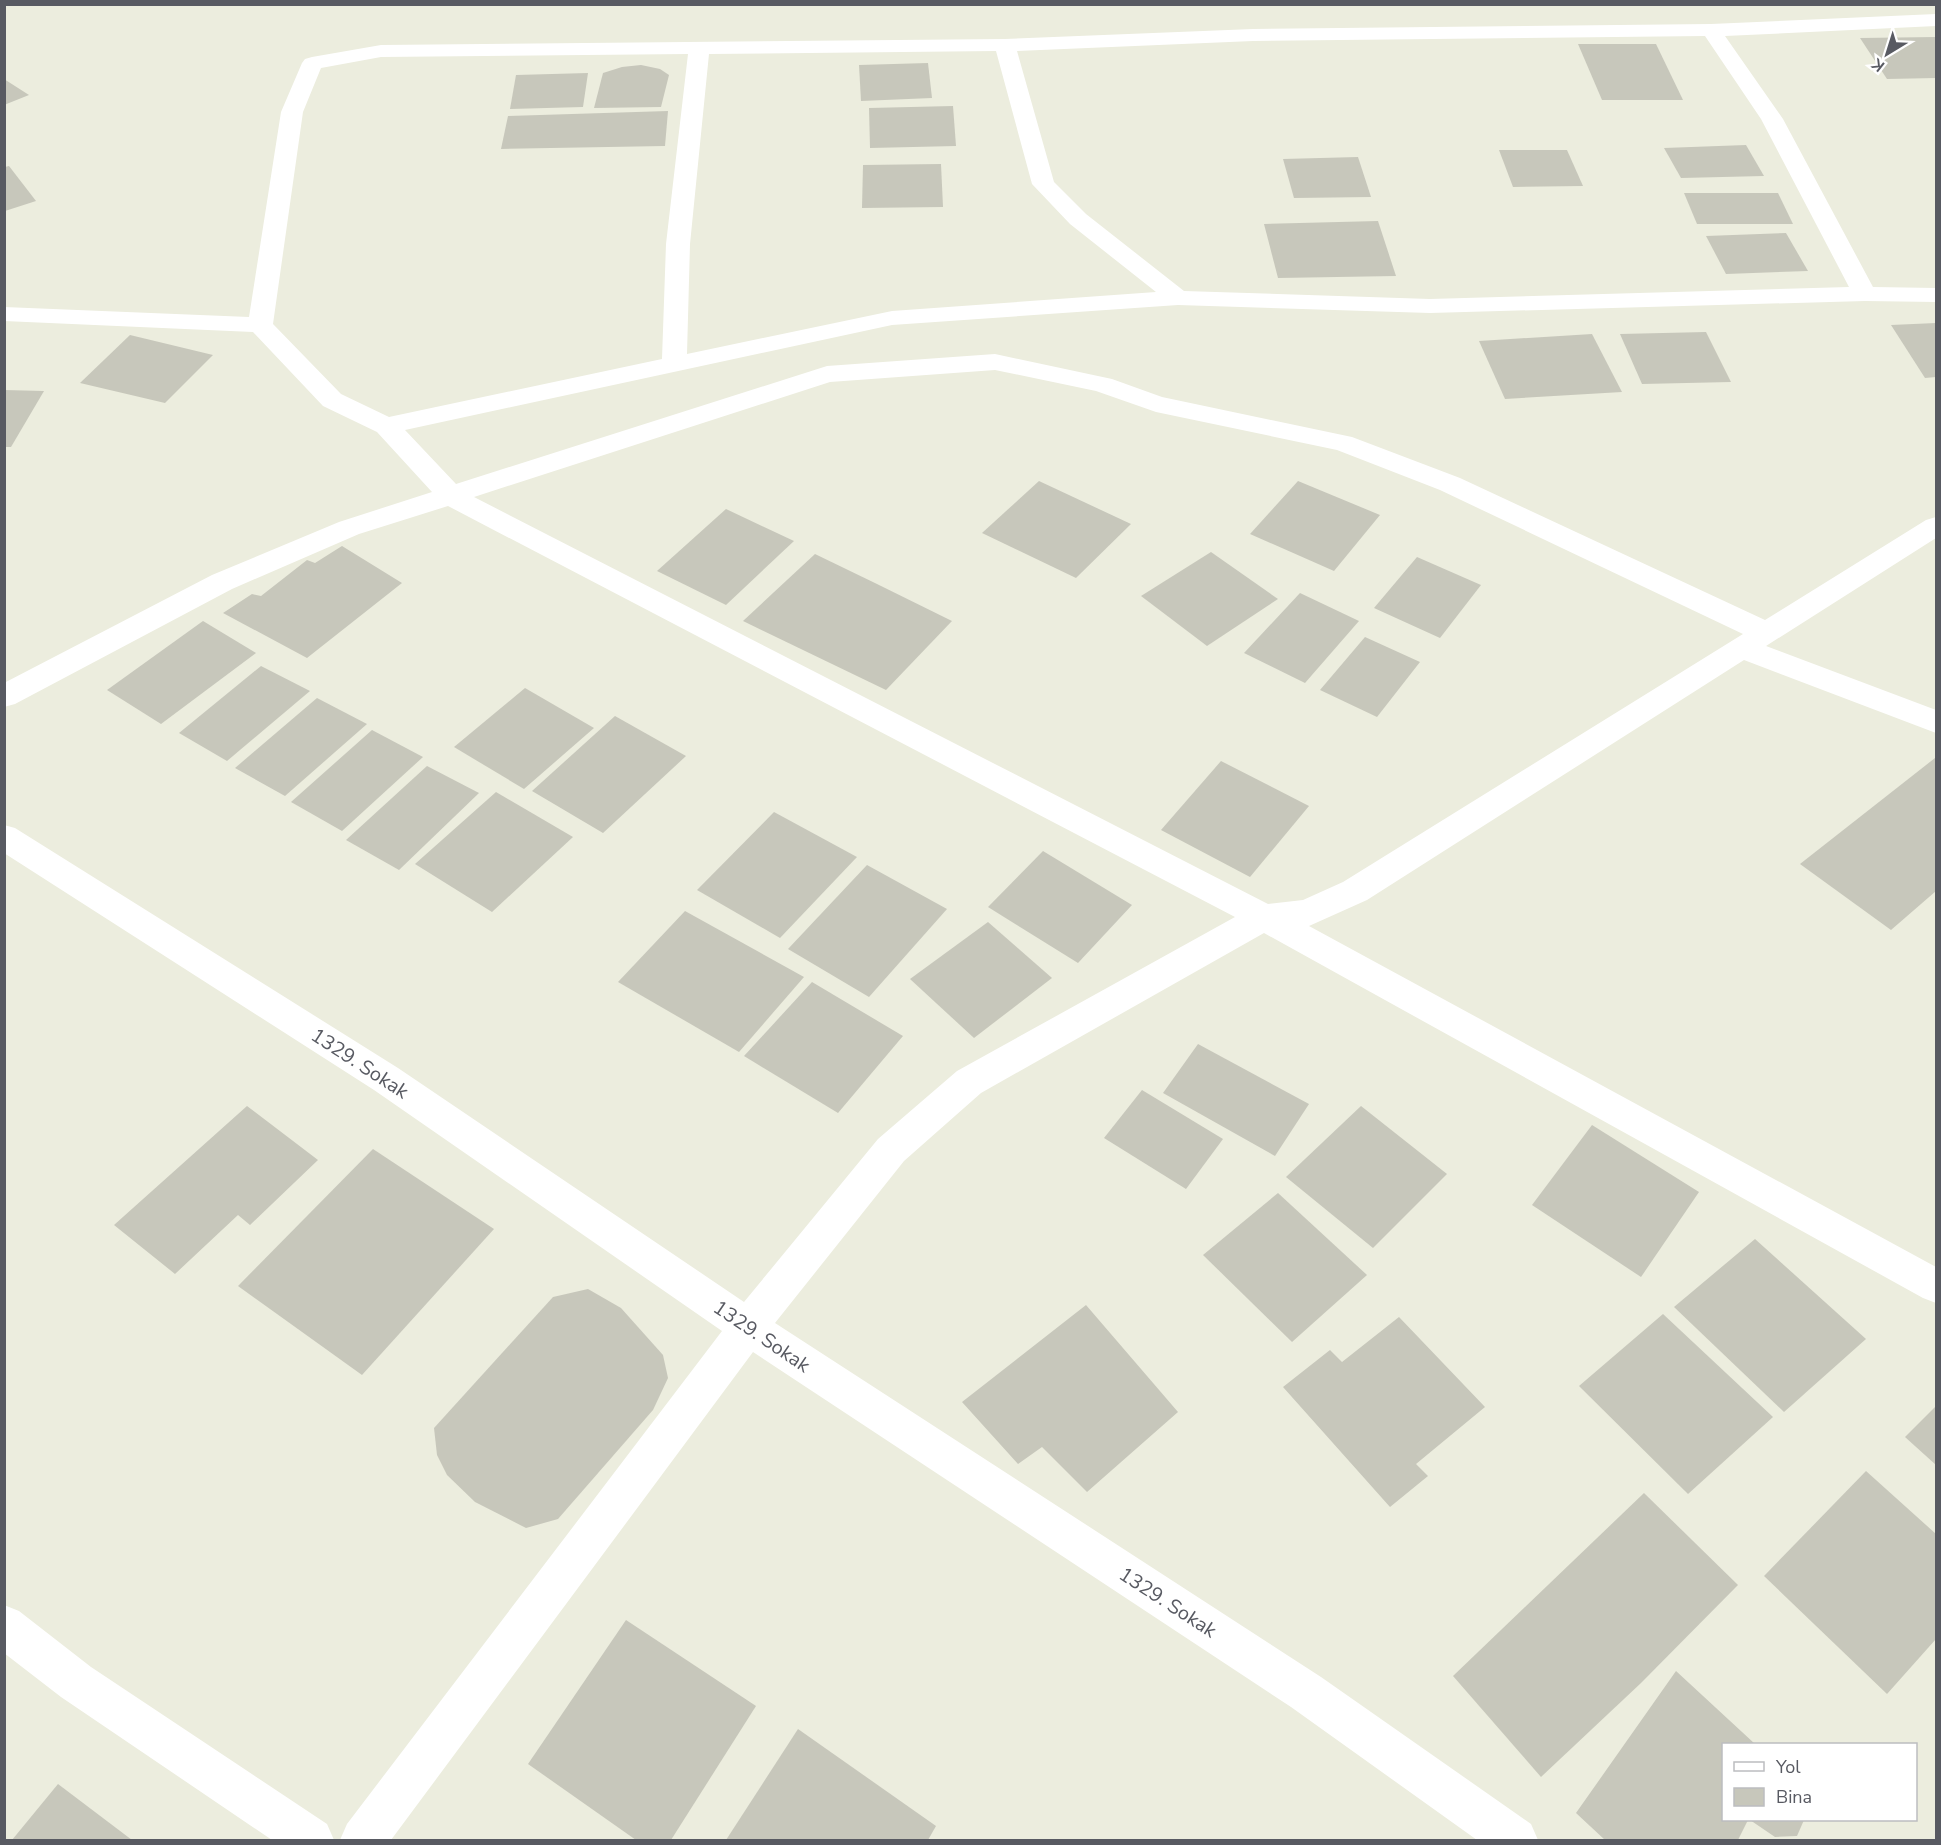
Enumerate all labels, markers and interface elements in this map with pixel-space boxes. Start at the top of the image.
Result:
north arrow [1857,24,1917,84]
text: K [1866,52,1889,77]
street label: 1329. Sokak [306,1022,415,1106]
street label: 1329. Sokak [708,1294,816,1379]
street label: 1329. Sokak [1114,1561,1223,1645]
legend [1722,1743,1917,1821]
text: Yol [1775,1755,1801,1779]
text: Bina [1776,1785,1812,1809]

